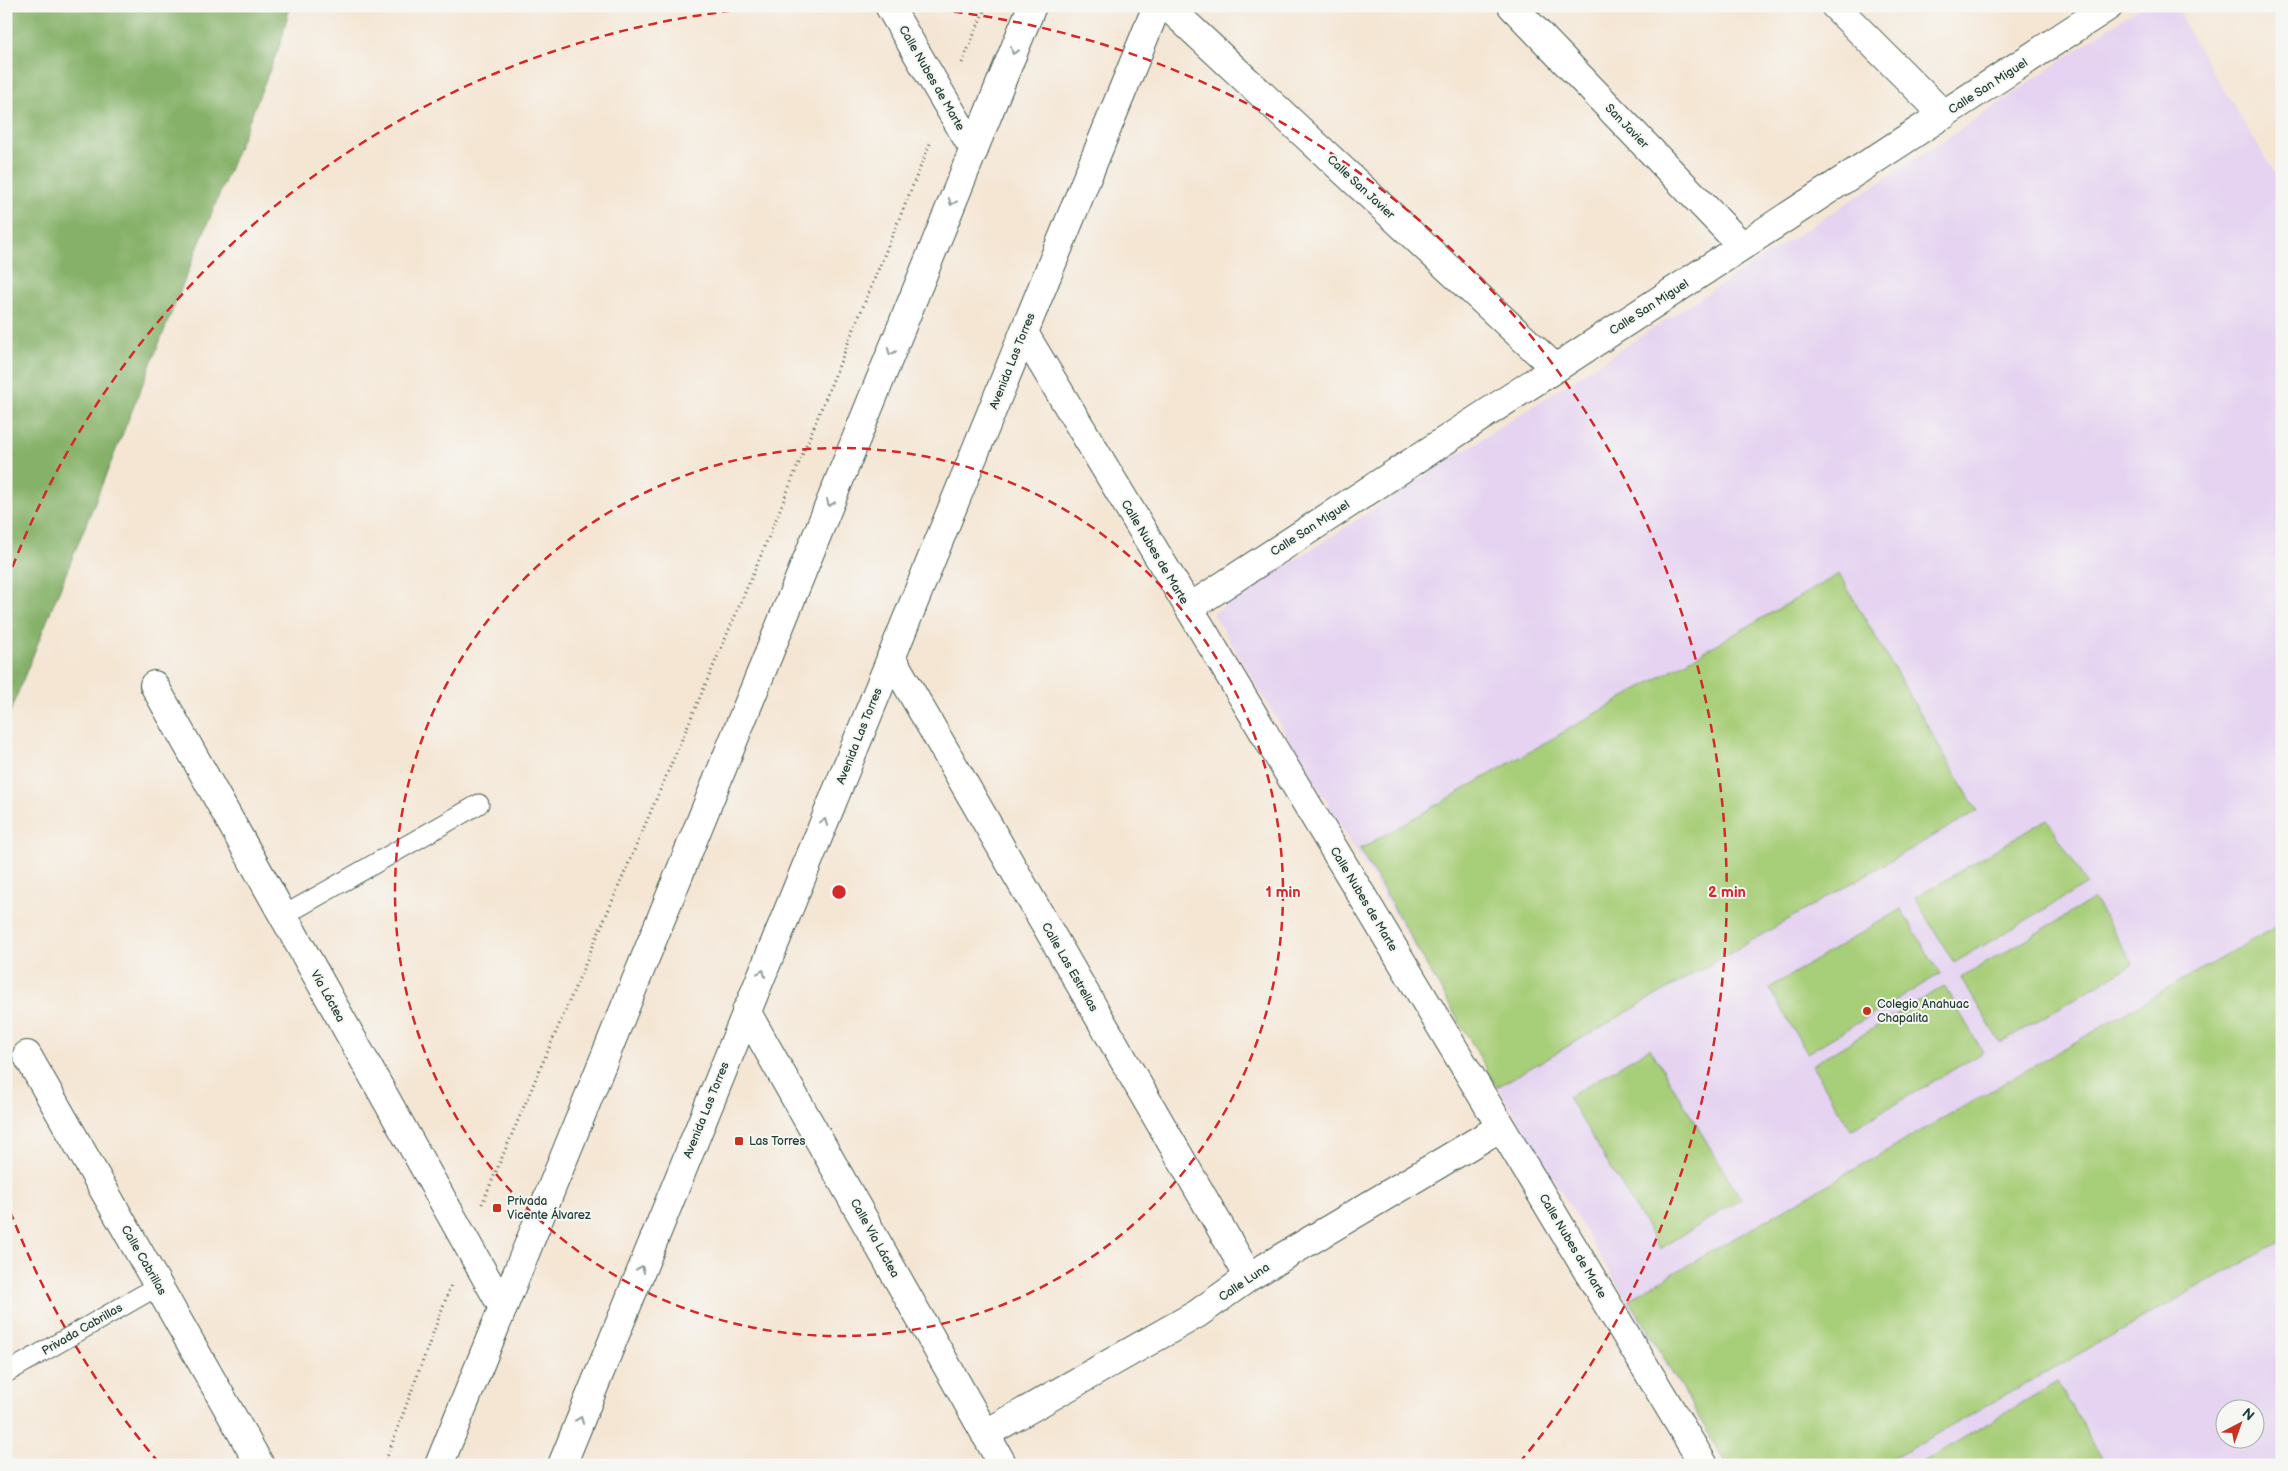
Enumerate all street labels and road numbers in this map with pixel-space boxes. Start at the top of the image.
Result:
street label: Calle Nubes de Marte [895,23,968,134]
street label: Calle San Miguel [1946,55,2031,118]
street label: San Javier [1602,101,1652,152]
street label: Calle San Javier [1324,152,1398,223]
street label: Calle San Miguel [1607,276,1692,339]
street label: Avenida Las Torres [986,311,1039,412]
street label: Calle Nubes de Marte [1117,497,1192,607]
street label: Calle San Miguel [1268,497,1353,560]
street label: Avenida Las Torres [833,686,886,787]
street label: Calle Nubes de Marte [1326,844,1401,954]
street label: Calle Las Estrellas [1038,920,1101,1014]
street label: Vía Láctea [307,968,348,1025]
street label: Avenida Las Torres [680,1060,733,1161]
street label: Calle Nubes de Marte [1535,1191,1610,1301]
street label: Calle Vía Láctea [847,1196,903,1280]
street label: Calle Cabrillas [118,1223,170,1298]
street label: Calle Luna [1216,1260,1273,1305]
street label: Privada Cabrillas [39,1300,125,1359]

